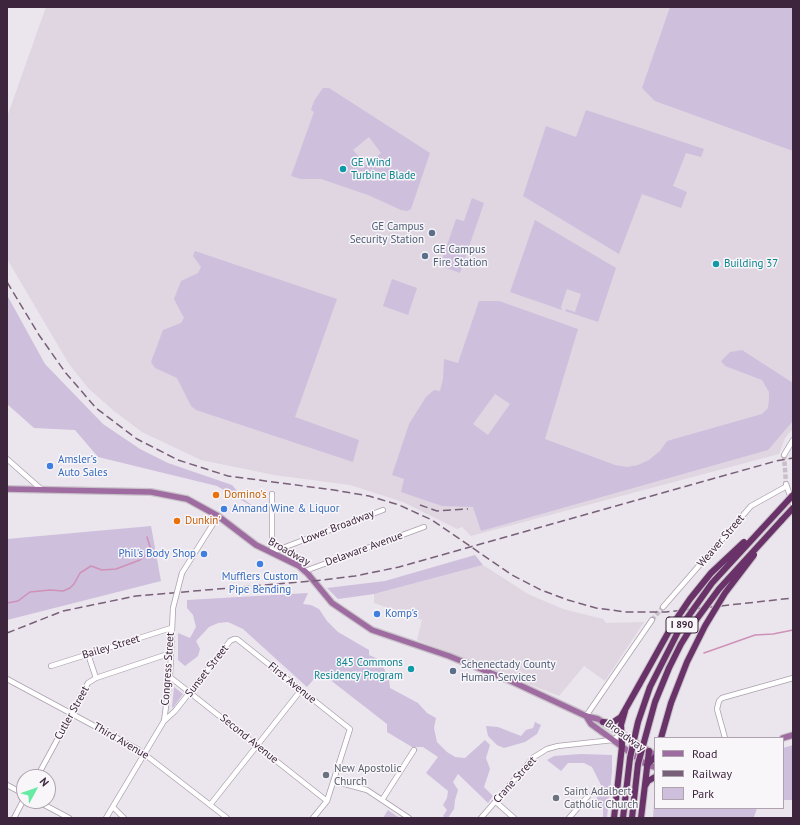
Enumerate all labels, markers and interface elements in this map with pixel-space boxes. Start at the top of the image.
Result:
place label: GE Wind Turbine Blade [351,156,416,182]
marker: GE Wind Turbine Blade [338,164,348,174]
place label: GE Campus Security Station [350,220,424,246]
marker: GE Campus Security Station [427,228,437,238]
place label: GE Campus Fire Station [433,243,488,269]
marker: GE Campus Fire Station [420,251,430,261]
place label: Building 37 [724,257,778,271]
marker: Building 37 [711,259,721,269]
place label: Amsler's Auto Sales [58,453,108,479]
marker: Amsler's Auto Sales [45,461,55,471]
place label: Domino's [224,488,267,502]
marker: Domino's [211,490,221,500]
place label: Annand Wine & Liquor [232,502,339,516]
marker: Annand Wine & Liquor [219,504,229,514]
street label: Lower Broadway [300,507,376,547]
street label: Weaver Street [695,512,747,570]
place label: Dunkin' [185,514,221,528]
marker: Dunkin' [172,516,182,526]
street label: Delaware Avenue [323,529,405,569]
street label: Broadway [266,535,312,569]
place label: Phil's Body Shop [118,547,196,561]
marker: Phil's Body Shop [199,549,209,559]
marker: Mufflers Custom Pipe Bending [255,559,265,569]
place label: Mufflers Custom Pipe Bending [222,570,298,596]
place label: Komp's [385,607,418,621]
marker: Komp's [372,609,382,619]
road number: I 890 [666,617,698,633]
street label: Bailey Street [81,632,141,662]
street label: Congress Street [159,632,177,706]
street label: Sunset Street [182,642,232,700]
place label: 845 Commons Residency Program [314,656,403,682]
place label: Schenectady County Human Services [461,658,556,684]
street label: First Avenue [265,660,319,706]
marker: 845 Commons Residency Program [406,664,416,674]
marker: Schenectady County Human Services [448,666,458,676]
street label: Cutler Street [52,684,92,742]
street label: Second Avenue [217,711,281,767]
street label: Broadway [602,717,648,755]
street label: Third Avenue [91,720,151,762]
legend [654,737,784,809]
text: Road [692,746,717,761]
street label: Crane Street [491,754,539,806]
place label: New Apostolic Church [334,762,401,788]
text: Railway [692,766,732,781]
north arrow [16,769,56,809]
marker: New Apostolic Church [321,770,331,780]
text: N [37,775,52,789]
place label: Saint Adalbert Catholic Church [564,785,638,811]
text: Park [692,786,714,801]
marker: Saint Adalbert Catholic Church [551,793,561,803]

